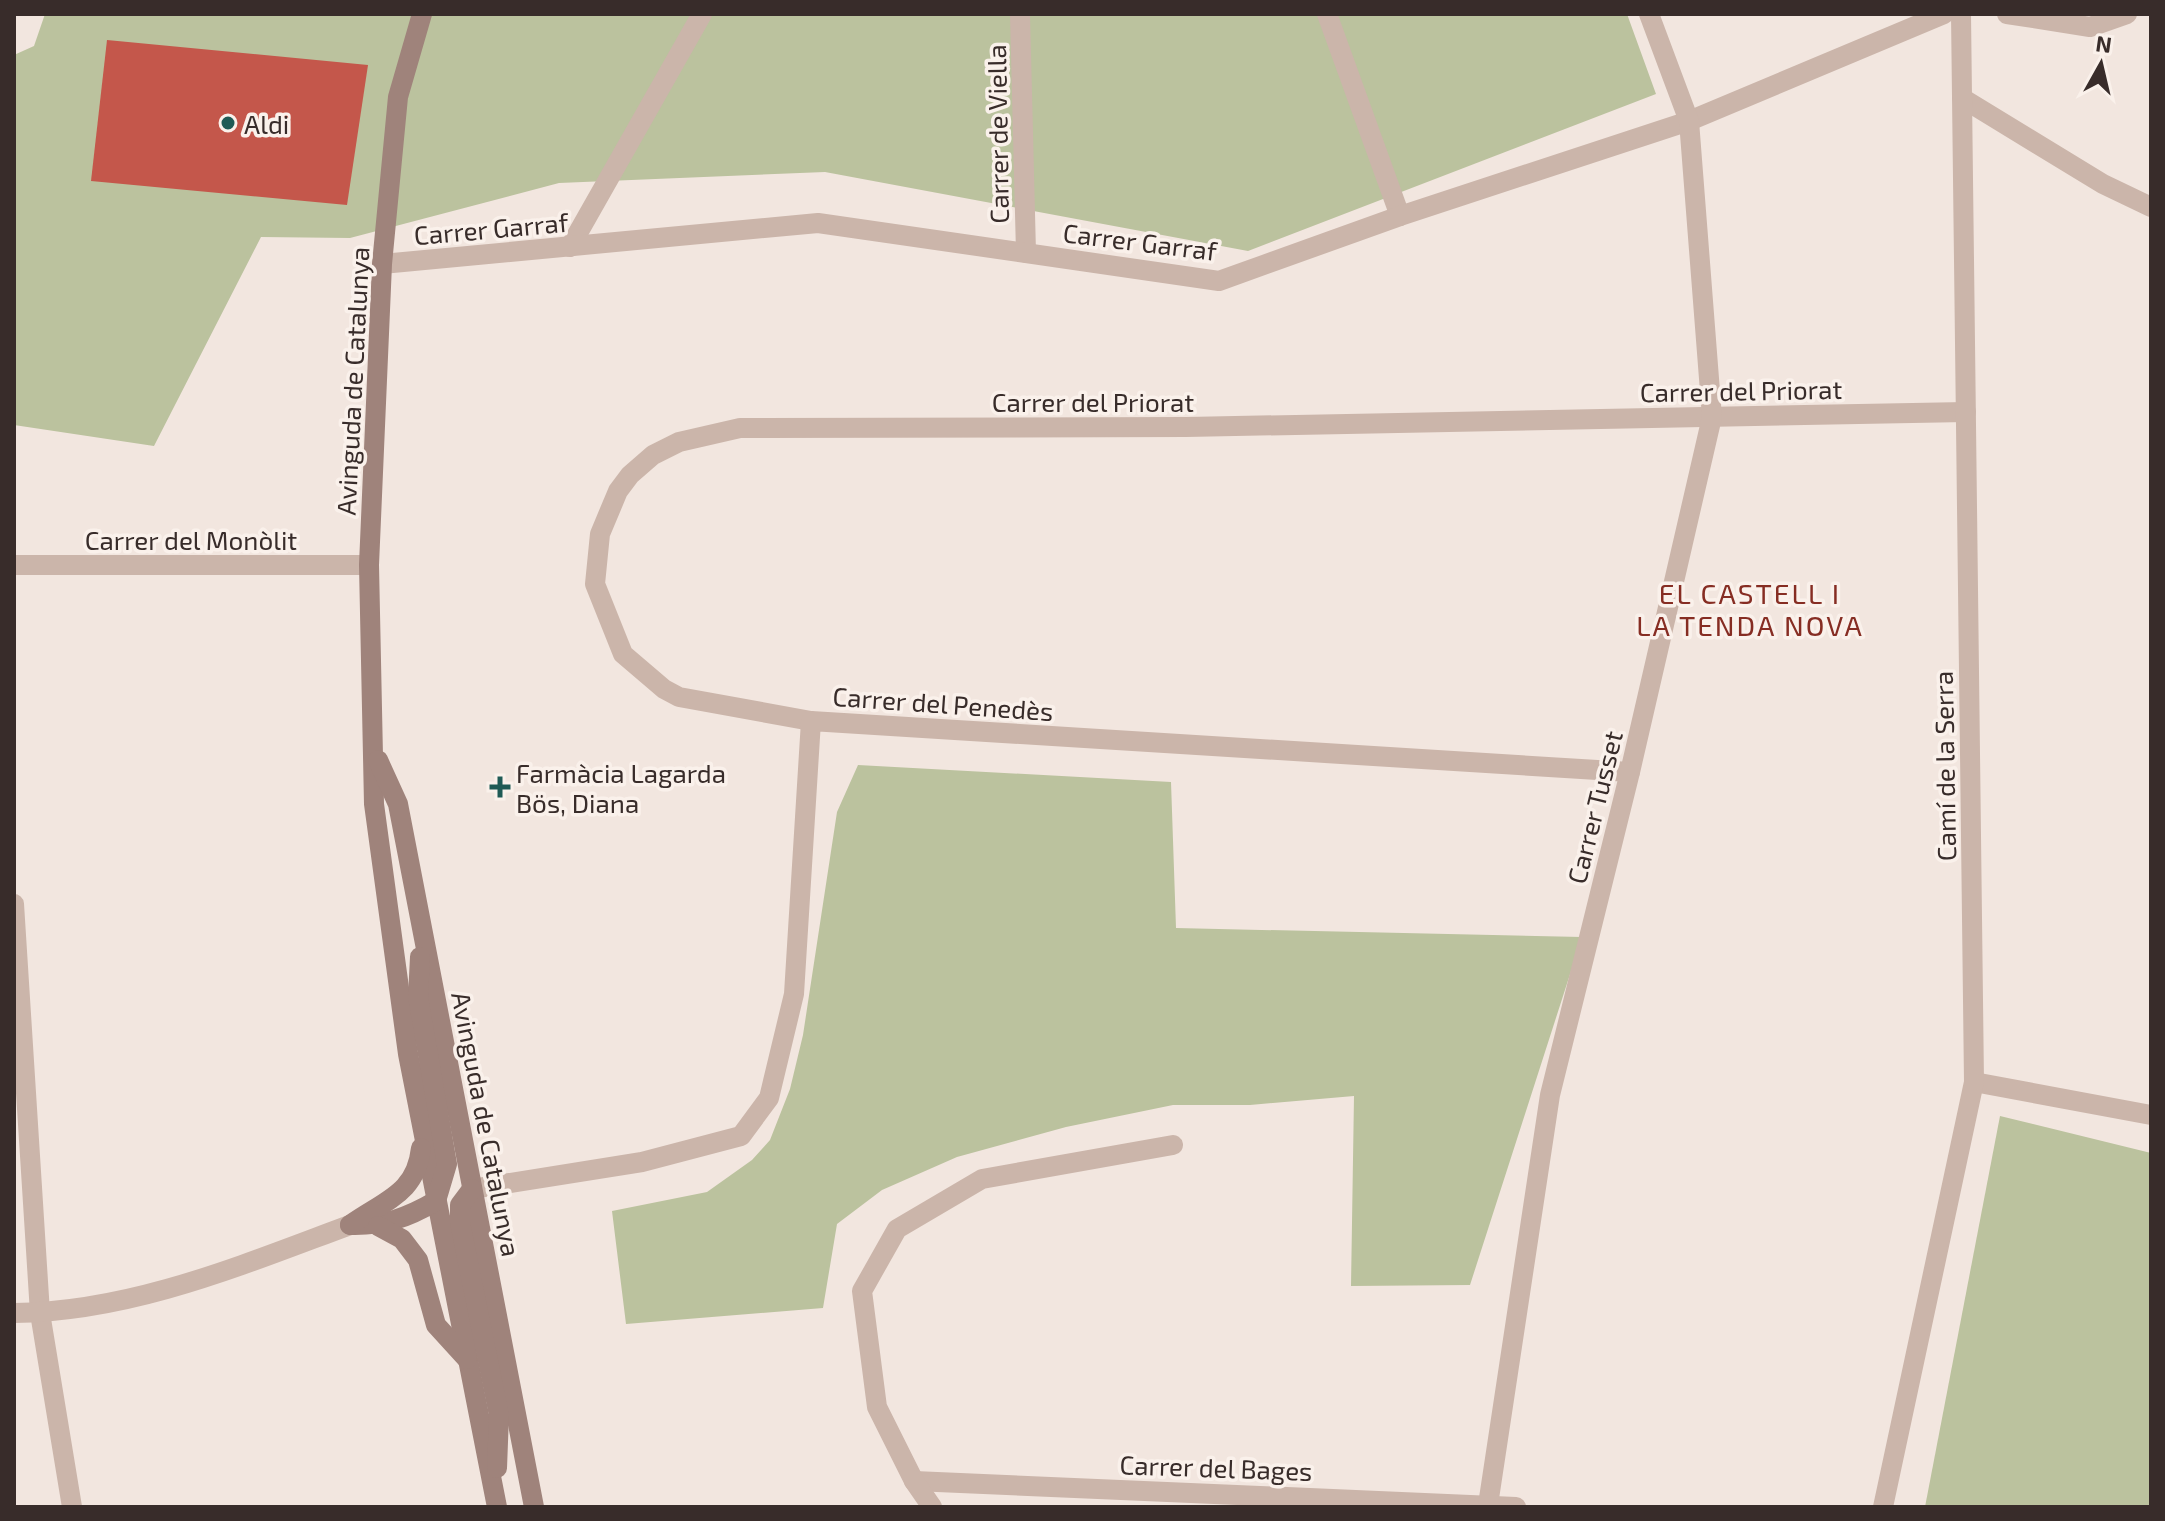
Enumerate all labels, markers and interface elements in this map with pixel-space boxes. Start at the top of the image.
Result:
north arrow [2061,24,2141,104]
text: N [2094,29,2114,57]
street label: Carrer de Viella [980,44,1014,224]
place label: Aldi [244,108,289,139]
marker: Aldi [219,114,237,132]
street label: Carrer Garraf [413,206,571,250]
street label: Carrer Garraf [1061,216,1220,266]
street label: Avinguda de Catalunya [329,246,375,516]
street label: Carrer del Priorat [1639,373,1843,407]
street label: Carrer del Priorat [992,386,1194,417]
street label: Carrer del Monòlit [85,524,297,555]
district label: EL CASTELL I LA TENDA NOVA [1636,576,1864,642]
street label: Camí de la Serra [1927,671,1961,861]
street label: Carrer del Penedès [832,680,1054,726]
street label: Carrer Tusset [1560,727,1628,887]
place label: Farmàcia Lagarda Bös, Diana [516,757,726,818]
marker: Farmàcia Lagarda Bös, Diana [491,778,509,796]
street label: Avinguda de Catalunya [446,989,528,1259]
street label: Carrer del Bages [1119,1448,1313,1486]

